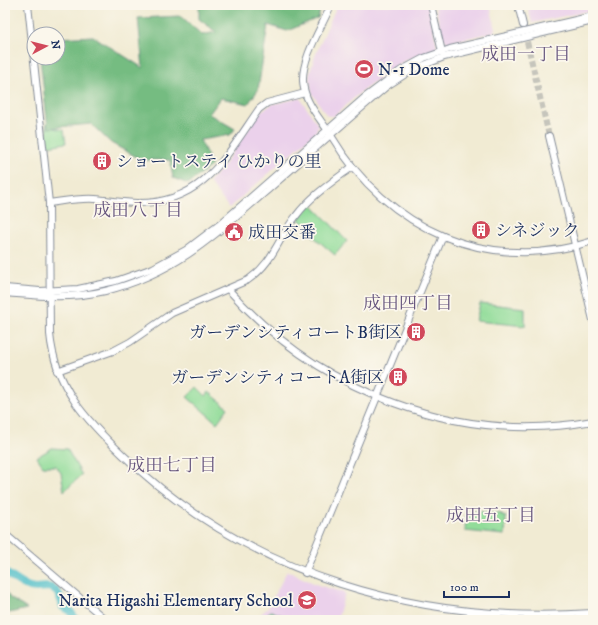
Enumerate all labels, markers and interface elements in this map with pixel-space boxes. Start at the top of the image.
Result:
north arrow [26,26,66,66]
text: N [47,40,62,50]
district label: 成田一丁目 [481,44,571,66]
sports icon: N-1 Dome [353,58,375,80]
place label: N-1 Dome [378,59,449,81]
building icon: ショートステイ ひかりの里 [91,150,113,172]
place label: ショートステイ ひかりの里 [116,151,322,173]
district label: 成田八丁目 [93,200,183,222]
building icon: シネジック [470,219,492,241]
place label: シネジック [495,220,580,242]
public building icon: 成田交番 [223,221,245,243]
place label: 成田交番 [248,222,316,244]
district label: 成田四丁目 [363,293,453,315]
building icon: ガーデンシティコートB街区 [405,321,427,343]
place label: ガーデンシティコートB街区 [189,322,402,344]
building icon: ガーデンシティコートA街区 [387,366,409,388]
place label: ガーデンシティコートA街区 [171,367,384,389]
district label: 成田七丁目 [127,455,217,477]
district label: 成田五丁目 [446,505,536,527]
scale bar [444,573,509,599]
text: 100 m [450,580,479,595]
school or university icon: Narita Higashi Elementary School [296,589,318,611]
place label: Narita Higashi Elementary School [58,590,293,612]

